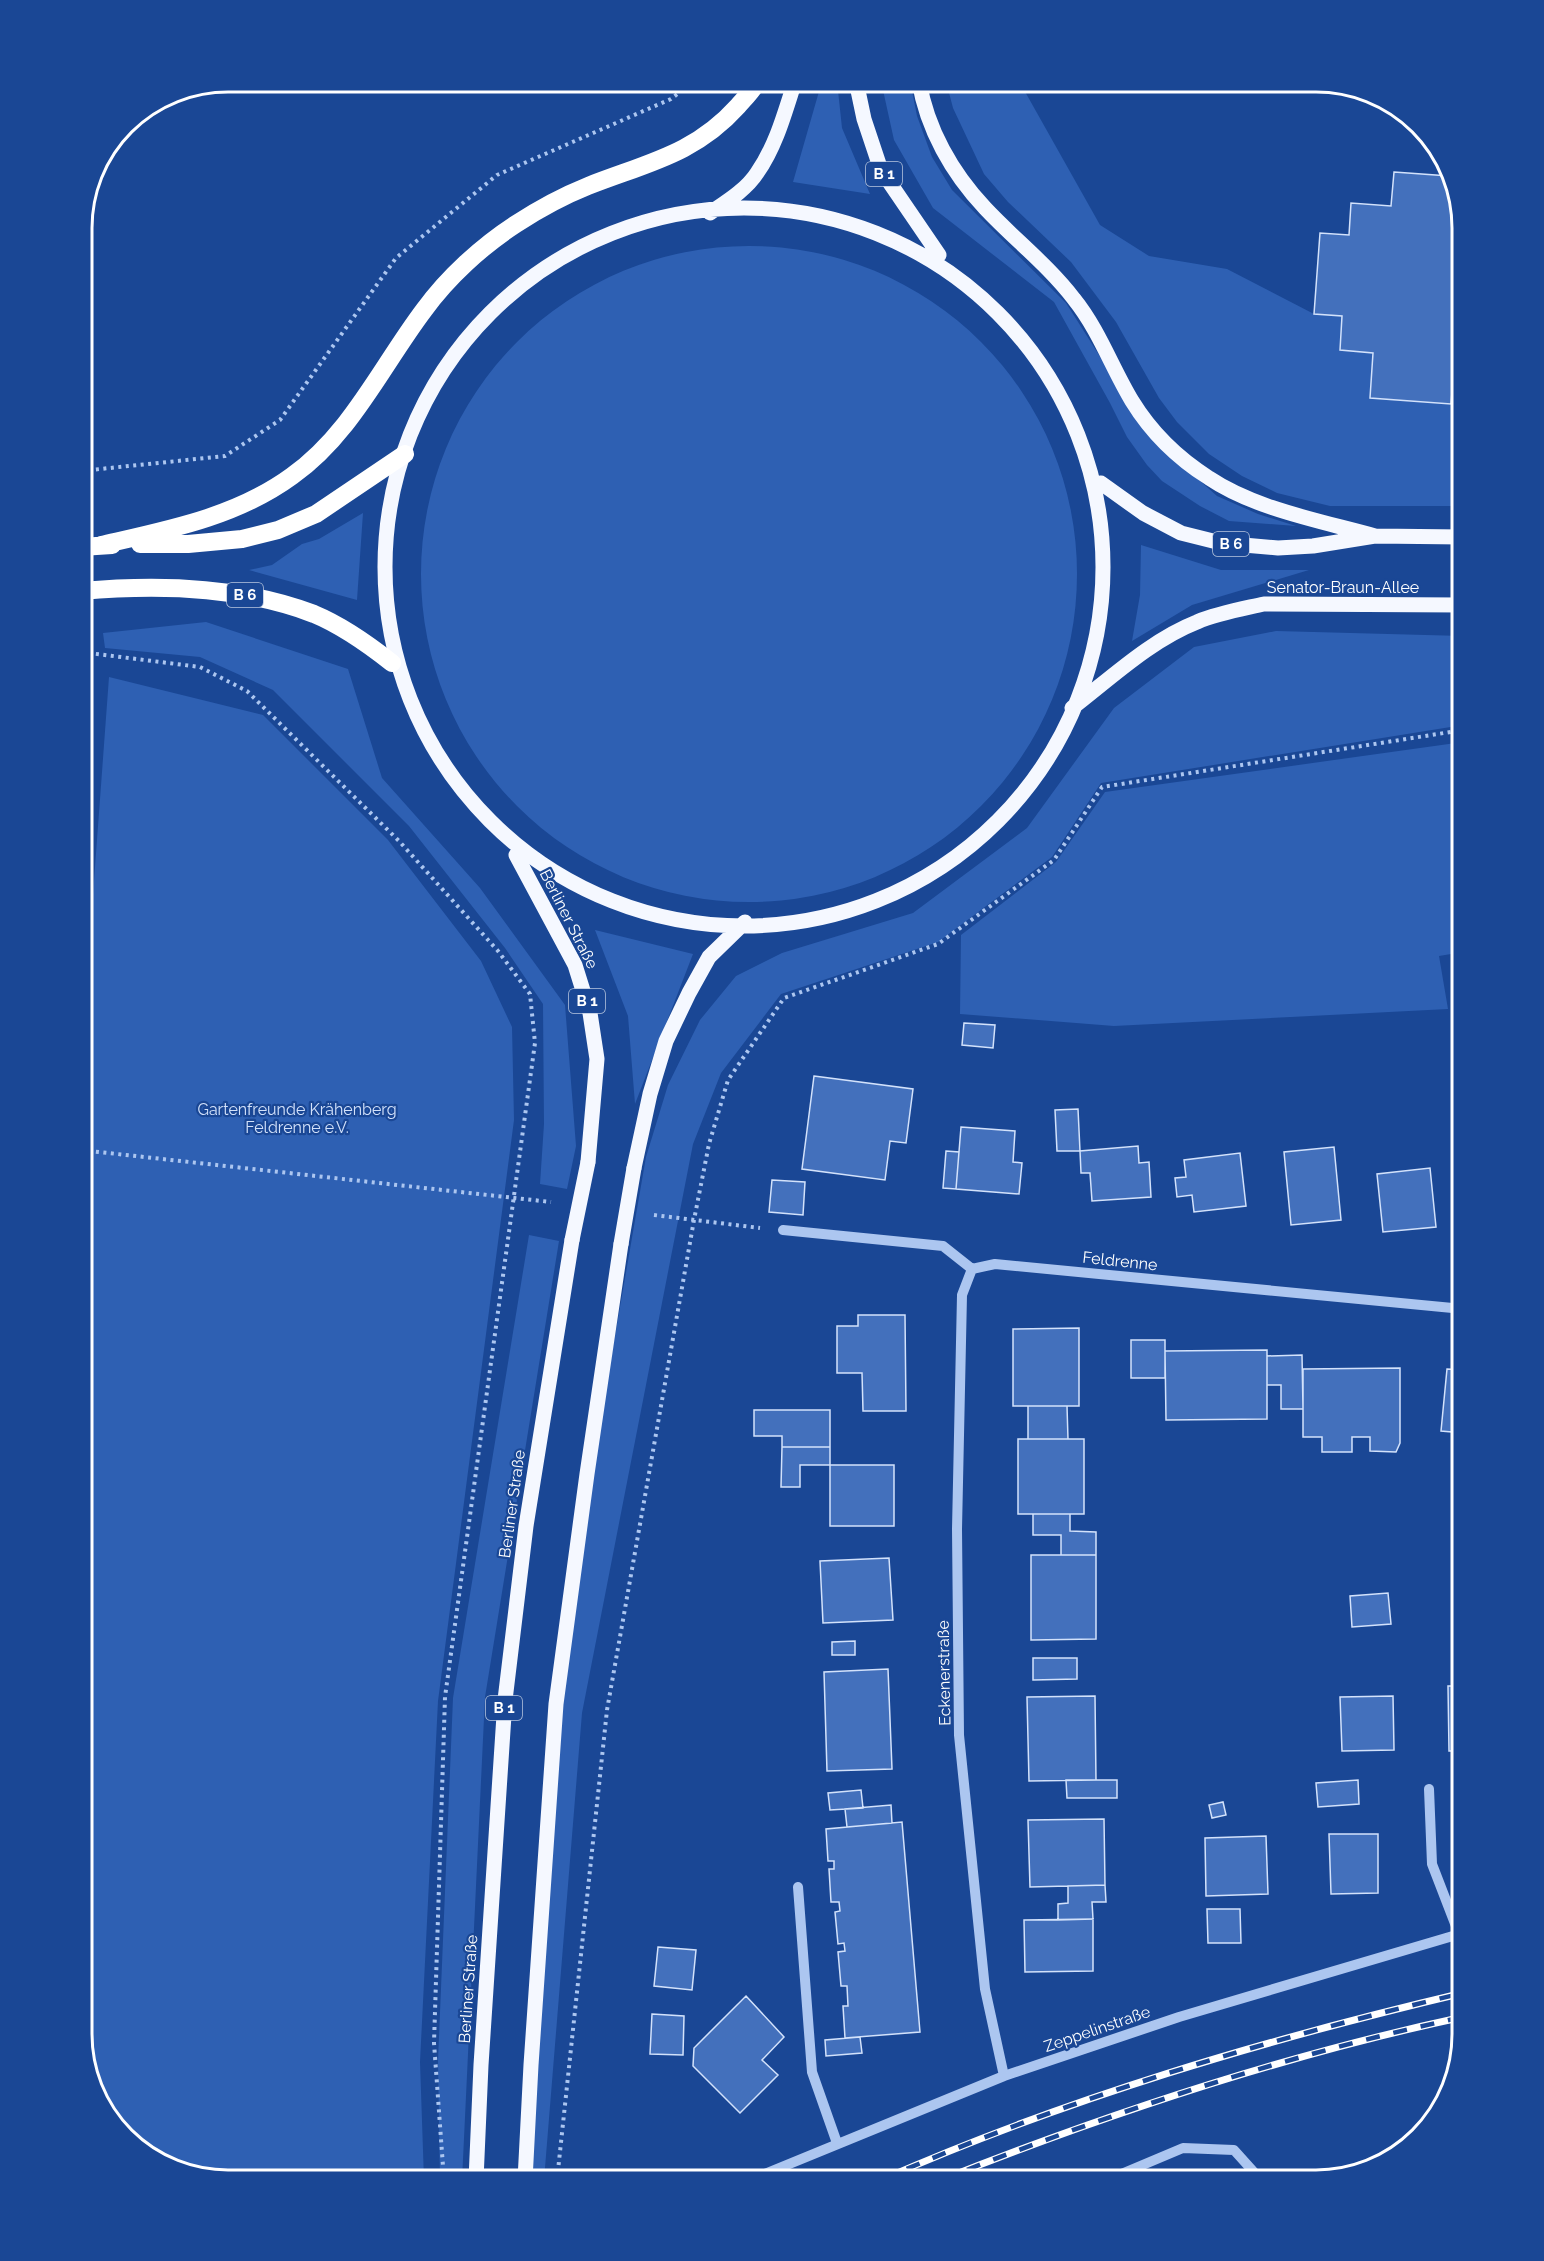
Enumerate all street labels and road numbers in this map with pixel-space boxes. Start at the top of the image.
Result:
road number: B 1 [866,162,902,186]
road number: B 6 [1213,532,1249,556]
street label: Senator-Braun-Allee [1267,578,1419,597]
road number: B 6 [227,583,263,607]
street label: Berliner Straße [536,866,602,972]
road number: B 1 [569,989,605,1013]
street label: Feldrenne [1082,1248,1158,1274]
street label: Berliner Straße [495,1449,529,1559]
street label: Eckenerstraße [934,1620,954,1726]
road number: B 1 [486,1696,522,1720]
street label: Berliner Straße [455,1934,481,2044]
street label: Zeppelinstraße [1041,2002,1153,2056]

